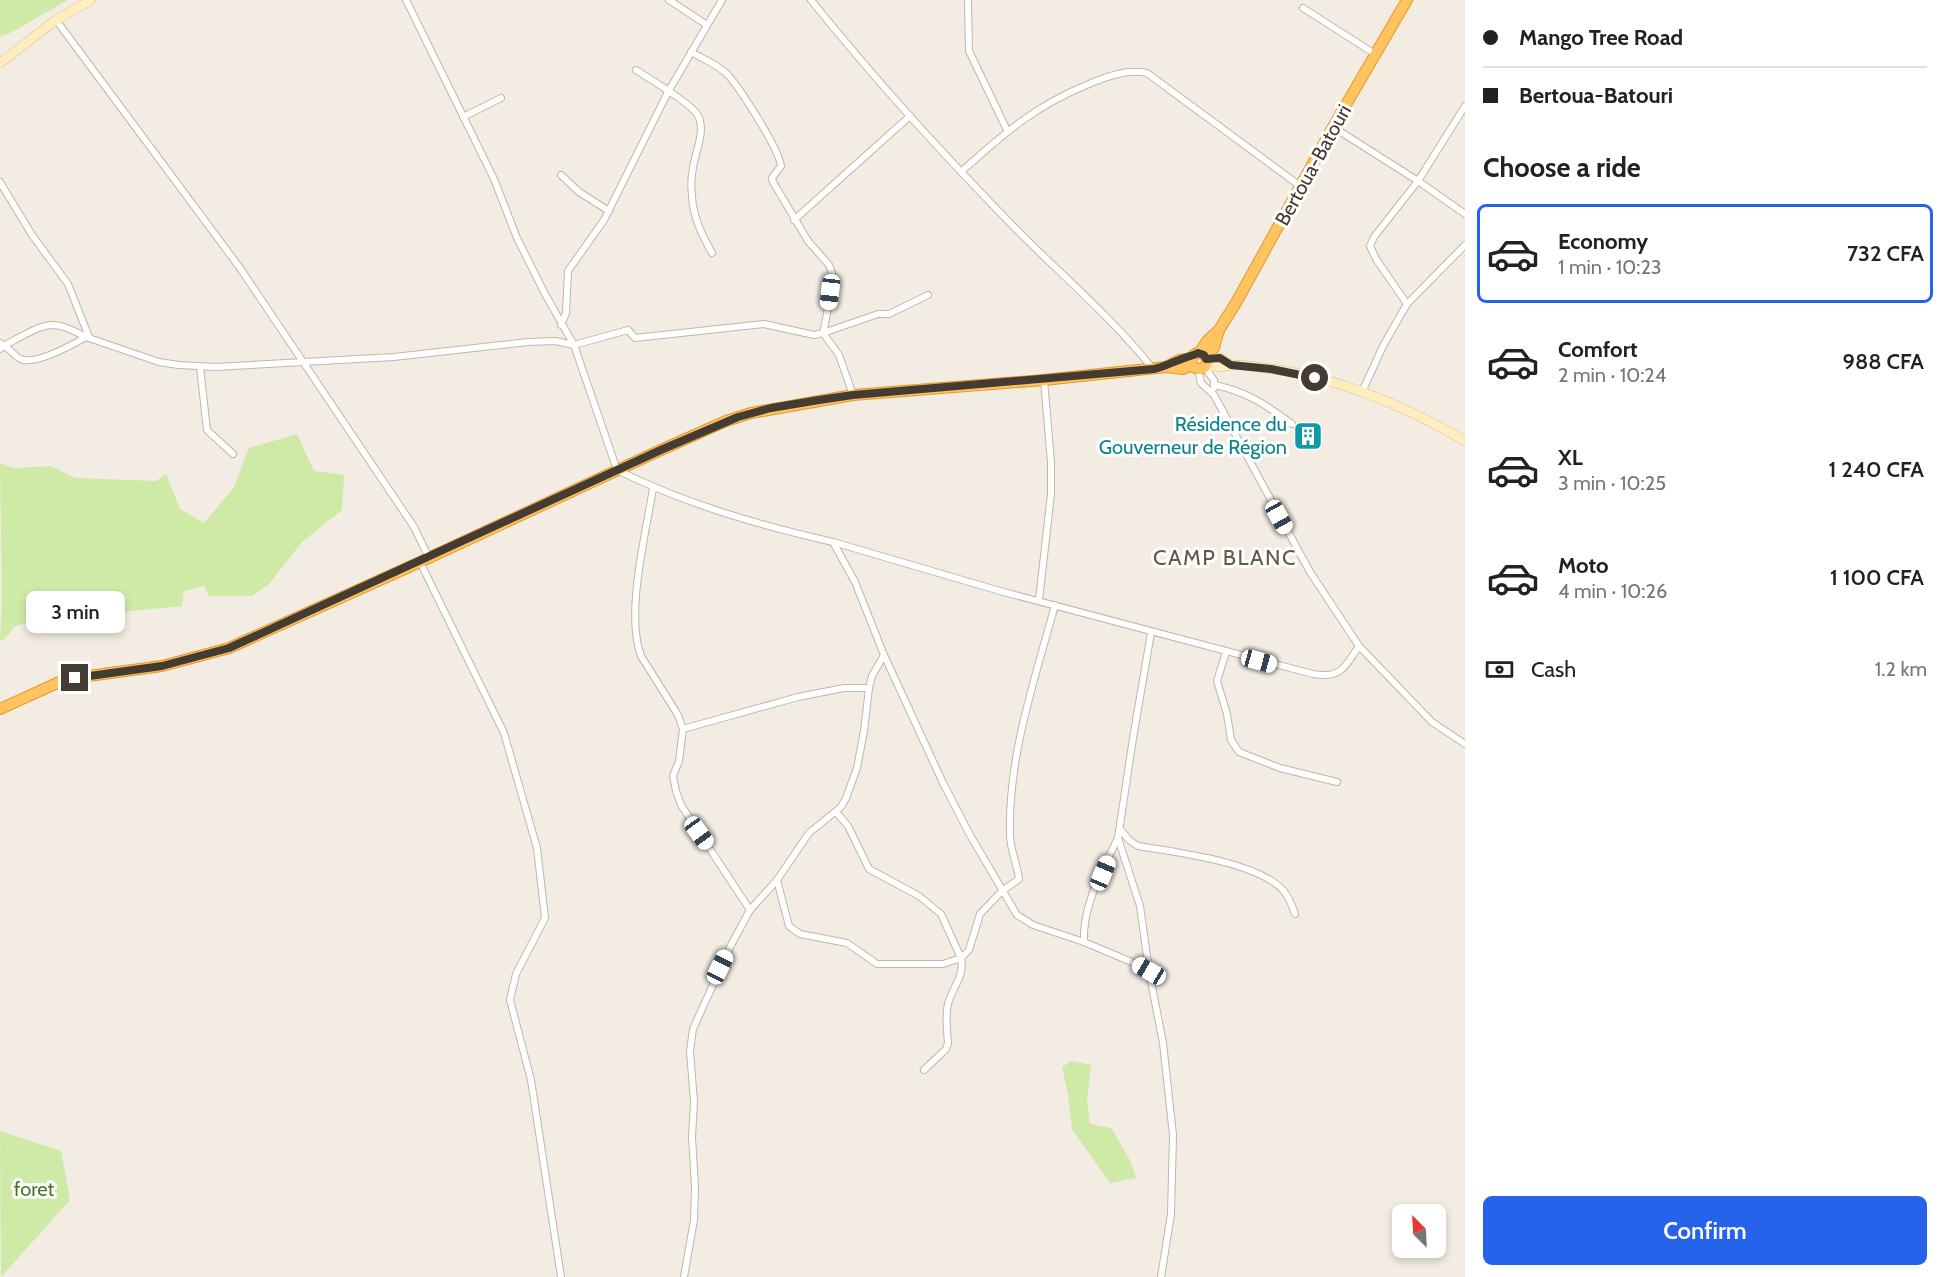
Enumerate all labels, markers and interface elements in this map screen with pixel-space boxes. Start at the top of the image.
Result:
text: Mango Tree Road [1519,24,1683,51]
text: Bertoua-Batouri [1519,82,1673,109]
street label: Bertoua-Batouri [1270,100,1356,230]
text: Choose a ride [1483,151,1641,184]
icon: car [1486,227,1540,281]
text: Economy [1558,228,1648,255]
text: 732 CFA [1847,240,1924,267]
text: 1 min · 10:23 [1558,255,1662,279]
car [819,273,841,311]
icon: car [1486,335,1540,389]
text: Comfort [1558,336,1637,363]
text: 988 CFA [1843,348,1924,375]
text: 2 min · 10:24 [1558,363,1666,387]
route start [1301,364,1328,391]
place label: Résidence du Gouverneur de Région [1099,412,1287,459]
building icon: Résidence du Gouverneur de Région [1292,420,1324,452]
icon: car [1486,443,1540,497]
text: XL [1558,444,1583,471]
text: 1 240 CFA [1828,456,1924,483]
text: 3 min · 10:25 [1558,471,1666,495]
car [1262,497,1296,537]
district label: CAMP BLANC [1153,544,1297,571]
icon: car [1486,551,1540,605]
text: Moto [1558,552,1609,579]
text: 1 100 CFA [1830,564,1924,591]
text: 4 min · 10:26 [1558,579,1667,603]
callout: 3 min [26,591,124,633]
text: 3 min [51,600,100,624]
car [1239,648,1279,674]
icon: cash [1483,653,1516,686]
text: Cash [1531,656,1576,683]
text: 1.2 km [1875,657,1927,681]
route end [61,664,88,691]
car [681,813,717,853]
car [1088,853,1118,893]
car [704,947,736,987]
car [1129,954,1169,988]
park label: foret [14,1177,54,1201]
button: Confirm [1483,1196,1927,1265]
north arrow [1392,1204,1446,1258]
map controls [1392,1204,1446,1258]

